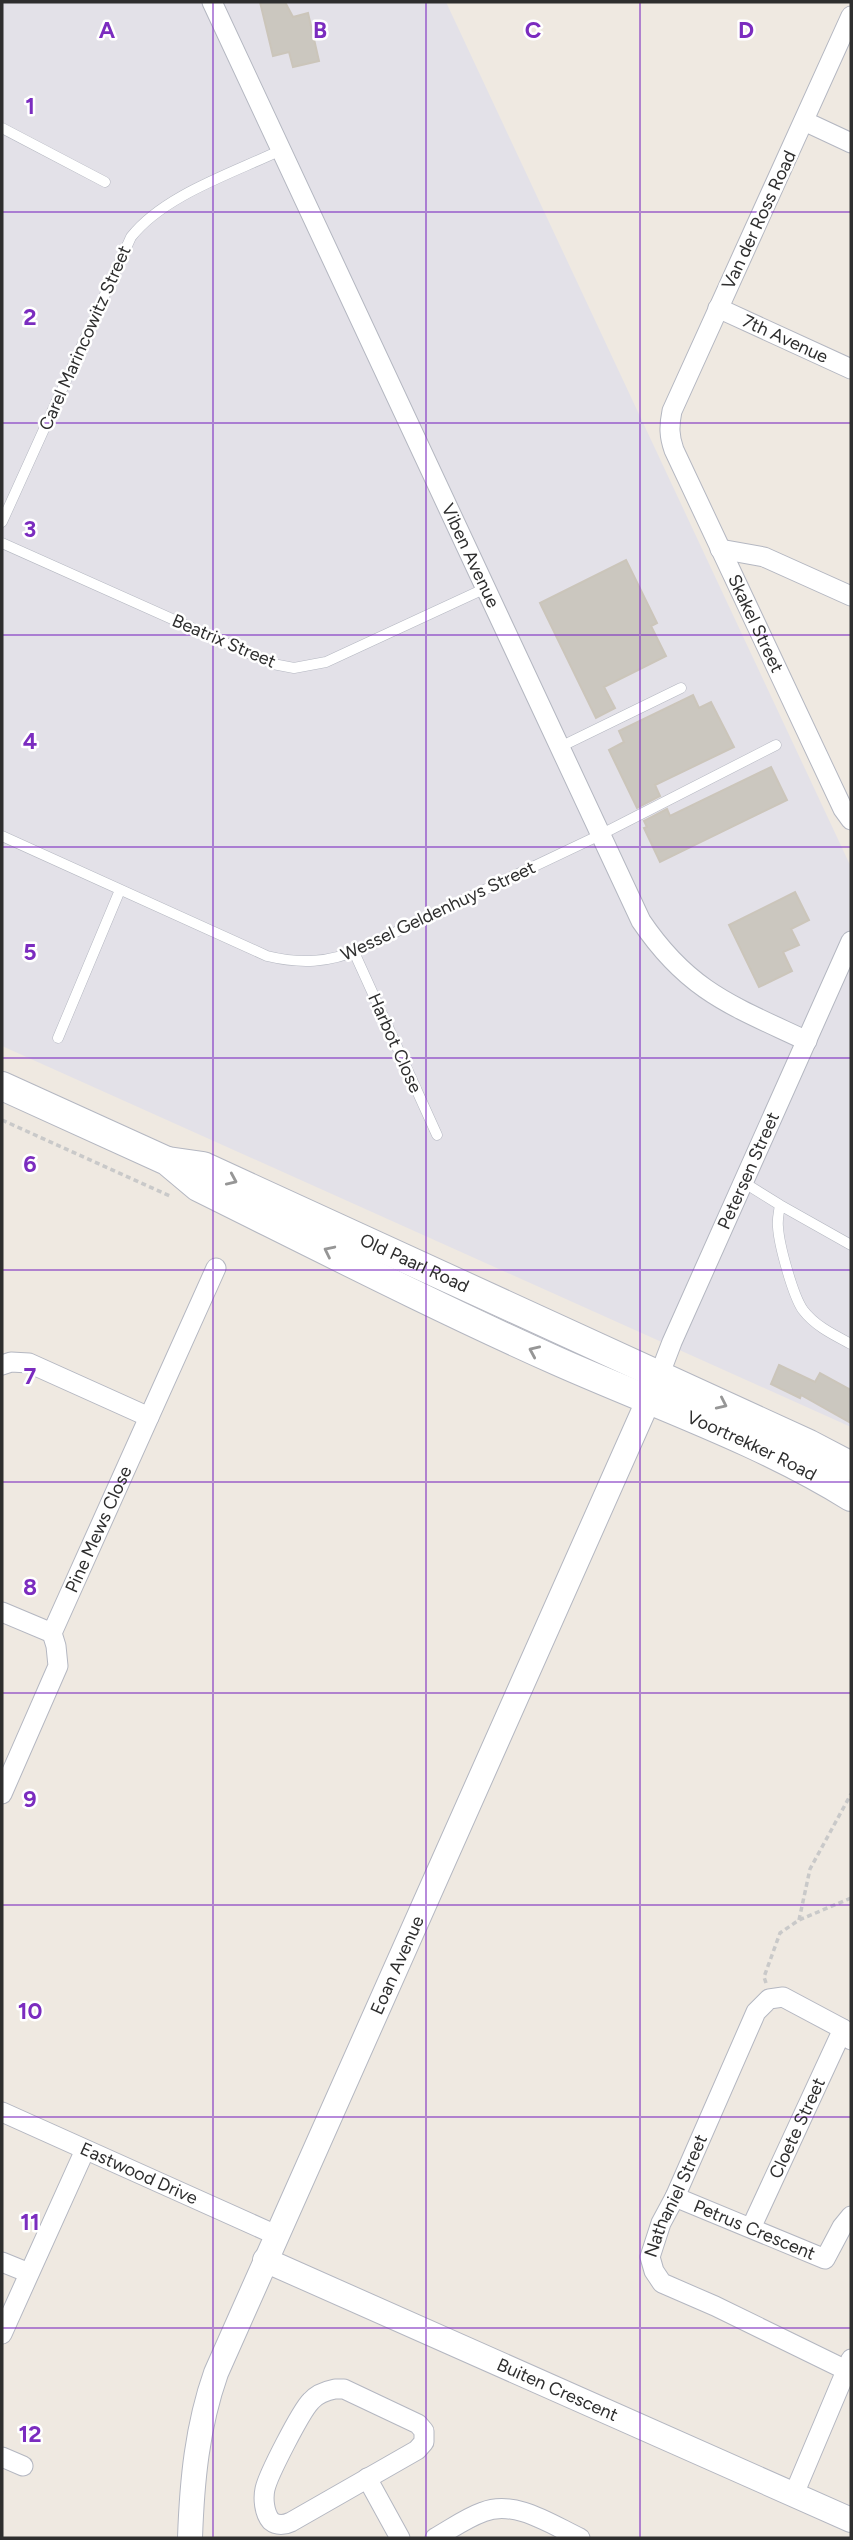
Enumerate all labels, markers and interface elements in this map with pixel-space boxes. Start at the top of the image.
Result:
text: A [99,16,116,44]
text: B [313,16,327,44]
text: C [525,16,542,44]
text: D [738,16,754,44]
text: 1 [25,92,35,120]
street label: Van der Ross Road [717,147,801,293]
street label: Carel Marincowitz Street [34,242,136,434]
text: 2 [23,303,37,331]
street label: 7th Avenue [739,310,832,368]
street label: Viben Avenue [437,500,504,611]
text: 3 [24,515,36,543]
street label: Skakel Street [723,571,788,676]
street label: Beatrix Street [169,609,279,673]
text: 4 [23,727,37,755]
street label: Wessel Geldenhuys Street [337,856,539,966]
text: 5 [23,938,37,966]
street label: Harbot Close [363,990,427,1096]
street label: Petersen Street [713,1109,784,1233]
text: 6 [23,1150,37,1178]
one-way arrow [225,1172,237,1186]
street label: Old Paarl Road [356,1228,472,1298]
one-way arrow [324,1246,336,1260]
one-way arrow [528,1345,541,1359]
text: 7 [24,1362,37,1390]
one-way arrow [715,1396,727,1410]
street label: Voortrekker Road [684,1406,820,1486]
street label: Pine Mews Close [61,1463,137,1596]
text: 8 [23,1573,37,1601]
text: 9 [23,1785,37,1813]
street label: Eoan Avenue [366,1912,429,2018]
text: 10 [18,1997,42,2025]
street label: Cloete Street [764,2074,830,2182]
street label: Nathaniel Street [640,2131,712,2260]
street label: Eastwood Drive [77,2137,201,2209]
street label: Petrus Crescent [690,2195,819,2265]
text: 11 [20,2208,40,2236]
street label: Buiten Crescent [494,2353,622,2426]
text: 12 [18,2420,42,2448]

